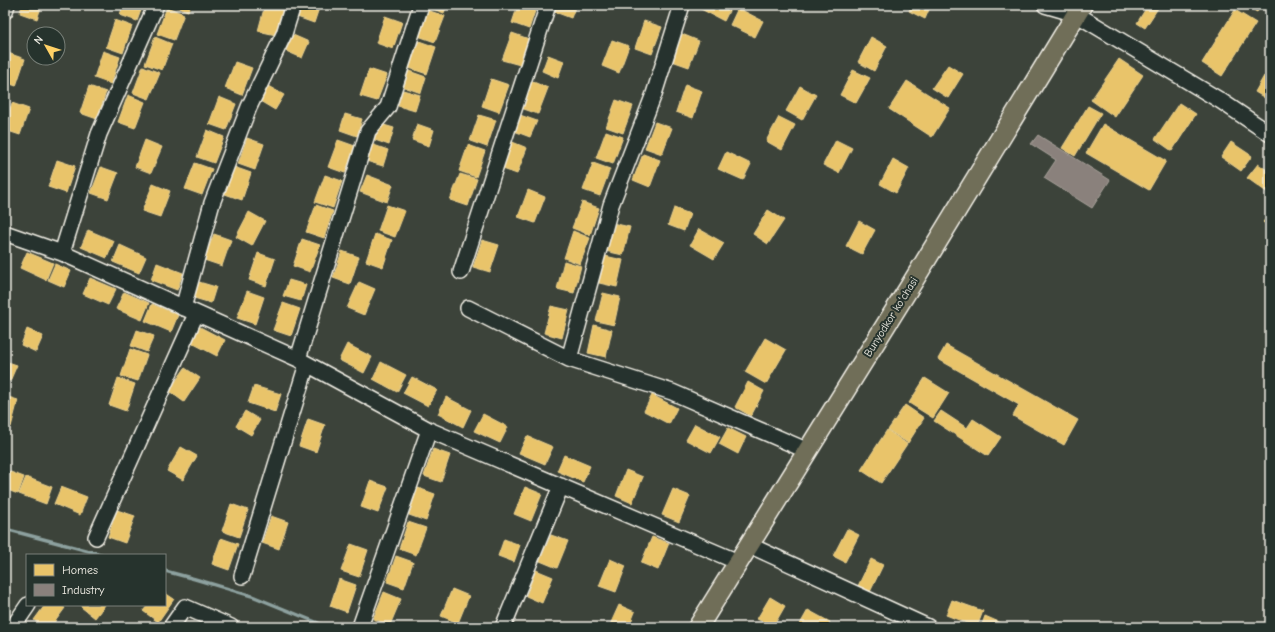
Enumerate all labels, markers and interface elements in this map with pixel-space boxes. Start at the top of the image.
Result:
north arrow [26,26,66,66]
text: N [31,33,46,47]
street label: Bunyodkor koʻchasi [861,275,921,359]
legend [26,554,166,606]
text: Homes [62,563,98,577]
text: Industry [62,583,105,597]

